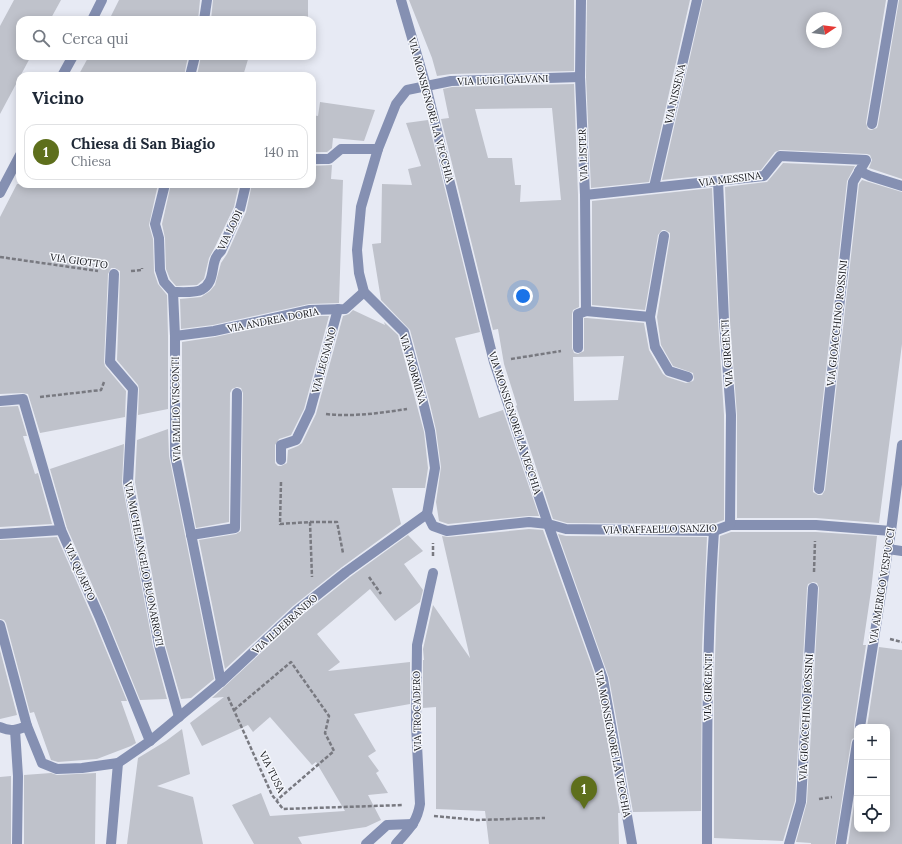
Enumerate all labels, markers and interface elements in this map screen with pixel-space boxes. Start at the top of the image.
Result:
north arrow [806,12,842,48]
search box [16,16,316,60]
icon: search [30,27,52,49]
text: Cerca qui [62,29,128,48]
street label: VIA MONSIGNORE LA VECCHIA [405,35,457,185]
street label: VIA NISSENA [662,62,688,126]
street label: VIA LUIGI GALVANI [456,72,549,88]
text: Vicino [32,87,84,109]
street label: VIA LISTER [576,128,590,182]
text: Chiesa di San Biagio [71,134,215,153]
text: 1 [43,144,49,161]
text: 140 m [264,144,299,161]
text: Chiesa [71,153,111,170]
street label: VIA MESSINA [697,169,763,189]
street label: VIA LODI [214,208,245,253]
street label: VIA GIOTTO [48,250,109,271]
street label: VIA GIOACCHINO ROSSINI [824,259,850,388]
your location [513,286,533,306]
street label: VIA ANDREA DORIA [225,305,320,335]
street label: VIA GIRGENTI [718,319,736,388]
street label: VIA LEGNANO [309,326,339,395]
street label: VIA TAORMINA [397,332,429,406]
street label: VIA MONSIGNORE LA VECCHIA [485,349,544,497]
street label: VIA EMILIO VISCONTI [169,356,183,463]
street label: VIA MICHELANGELO BUONARROTI [121,480,166,647]
street label: VIA RAFFAELLO SANZIO [602,522,717,537]
street label: VIA AMERIGO VESPUCCI [866,527,898,646]
street label: VIA QUARTO [61,541,98,602]
street label: VIA ILDEBRANDO [249,591,320,657]
street label: VIA GIRGENTI [701,653,715,722]
street label: VIA GIOACCHINO ROSSINI [796,653,816,782]
street label: VIA MONSIGNORE LA VECCHIA [592,668,634,819]
street label: VIA TROCADERO [410,671,424,752]
map controls [854,724,890,832]
button: + [854,724,890,760]
street label: VIA TUSA [256,748,288,796]
button: − [854,760,890,796]
pin: 1 [571,776,597,809]
button: locate [854,796,890,832]

